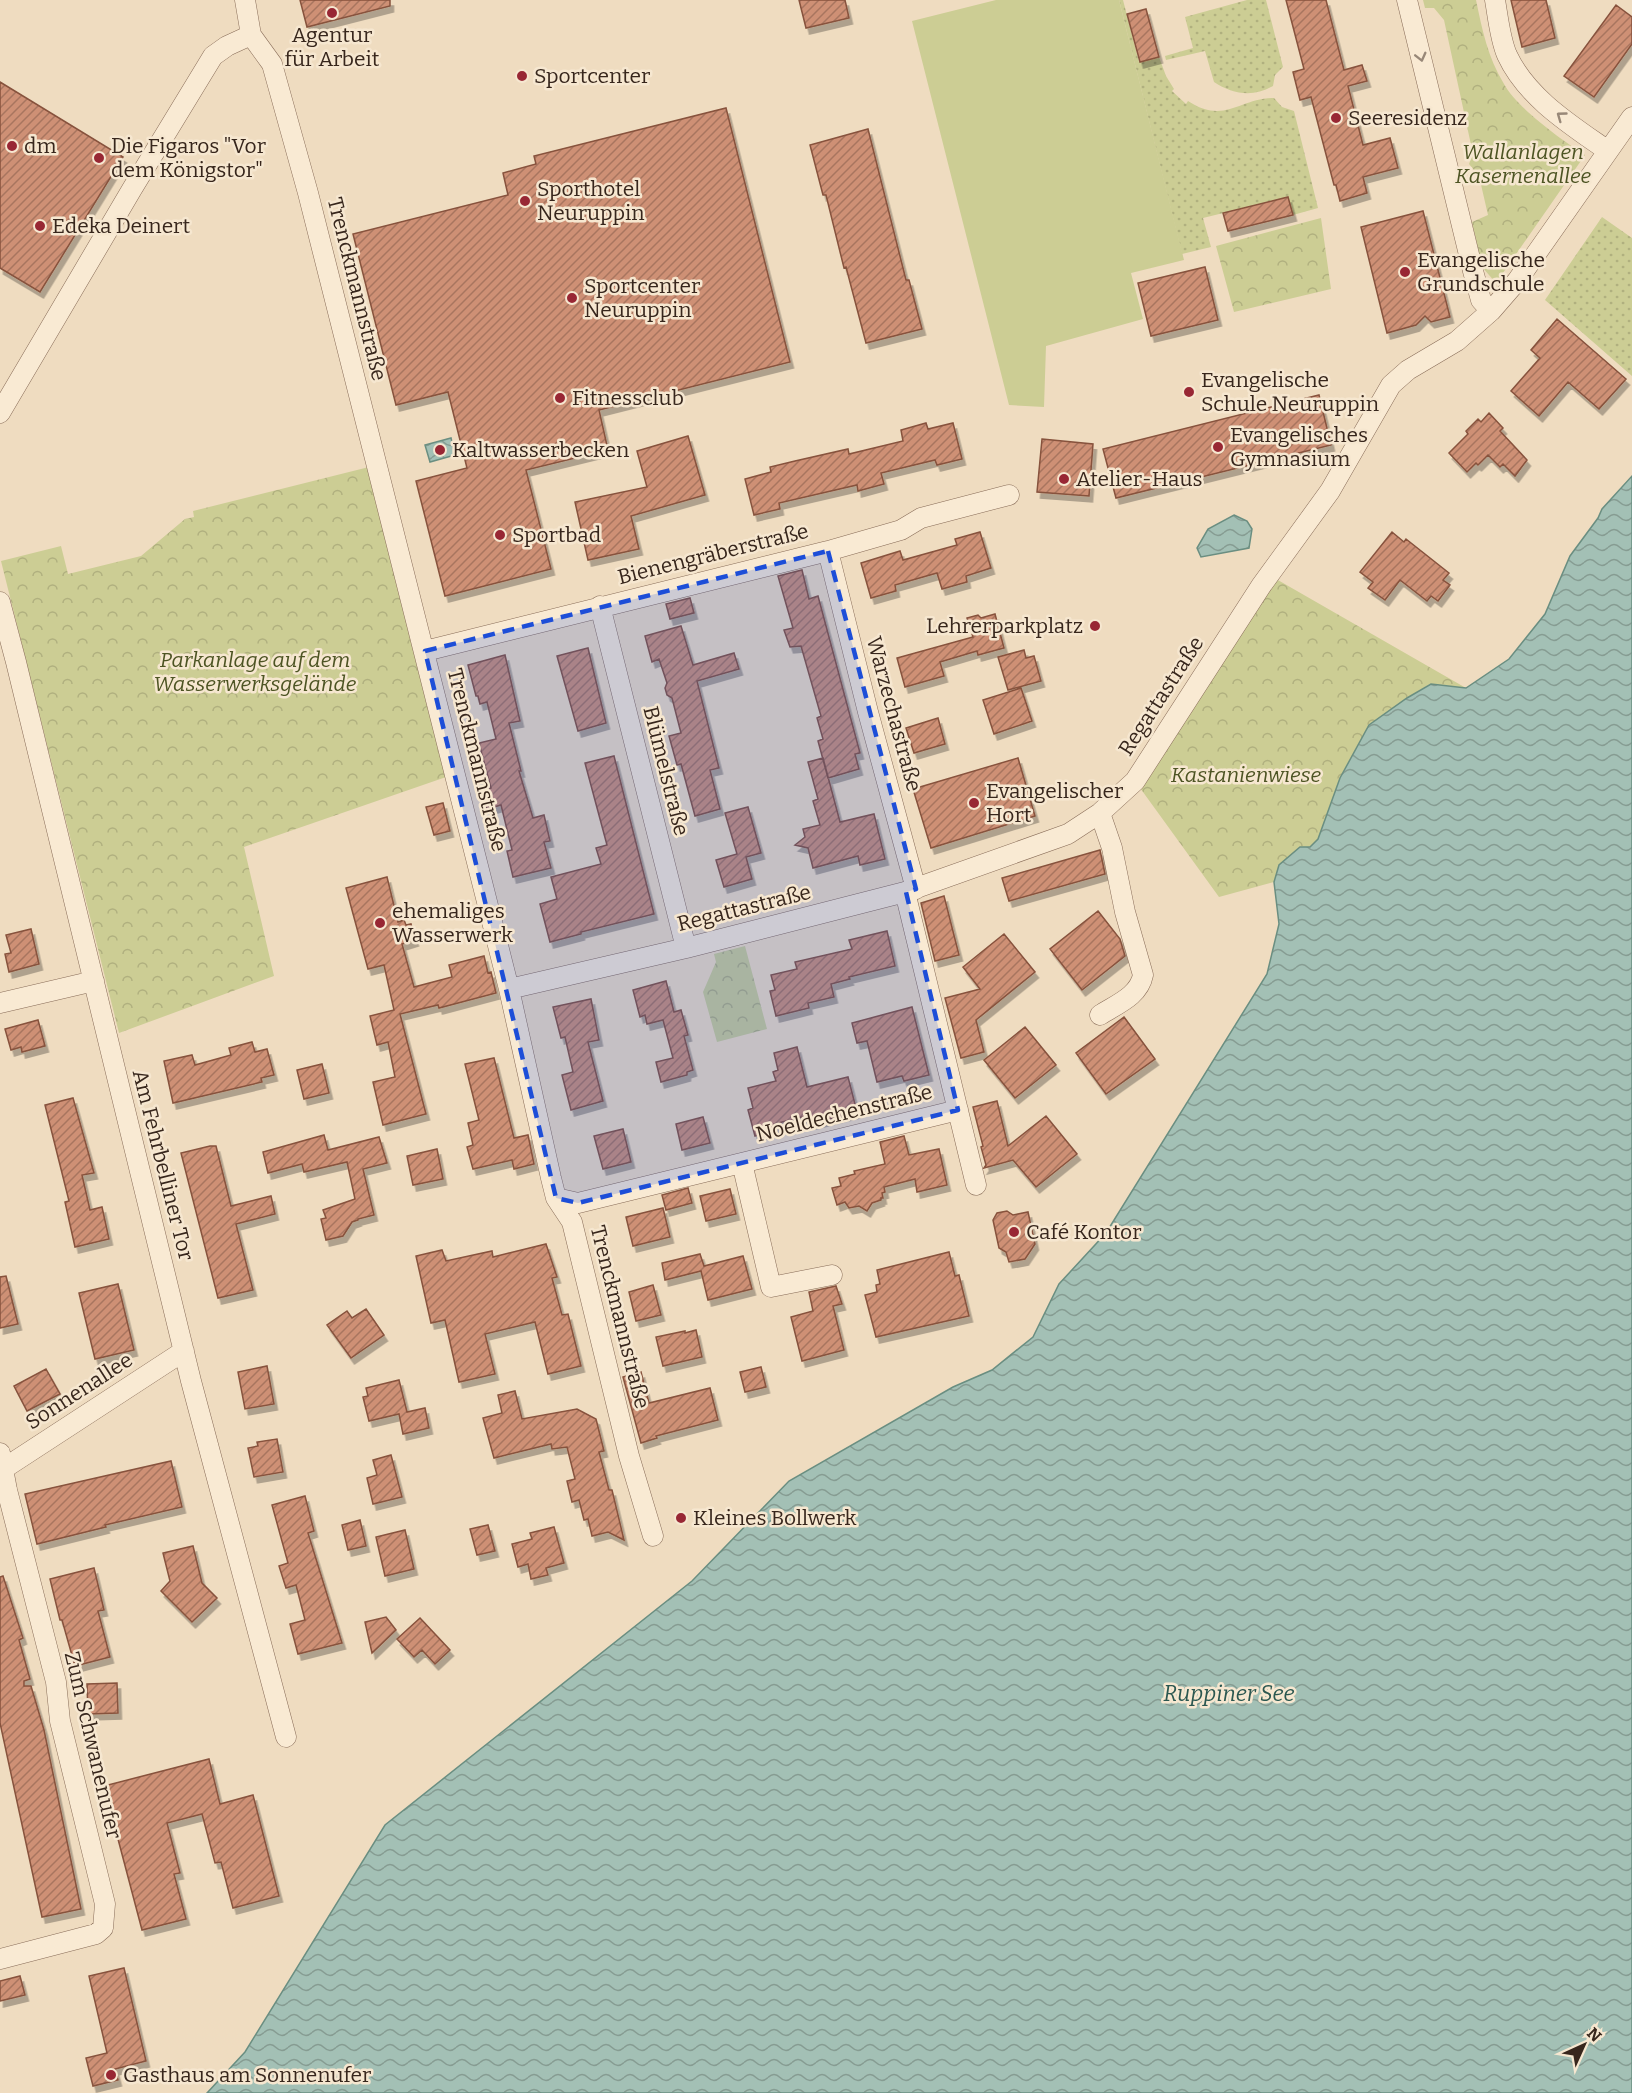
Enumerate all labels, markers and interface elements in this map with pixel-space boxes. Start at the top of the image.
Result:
marker: Agentur für Arbeit [325,6,339,20]
place label: Agentur für Arbeit [285,22,380,72]
one-way arrow [1414,52,1427,62]
place label: Sportcenter [534,63,650,89]
marker: Sportcenter [515,69,529,83]
place label: Seeresidenz [1348,105,1467,131]
marker: Seeresidenz [1329,111,1343,125]
one-way arrow [1557,113,1568,124]
place label: dm [24,133,57,159]
place label: Die Figaros "Vor dem Königstor" [111,133,266,183]
marker: dm [5,139,19,153]
park label: Wallanlagen Kasernenallee [1455,139,1592,189]
marker: Die Figaros "Vor dem Königstor" [92,151,106,165]
place label: Sporthotel Neuruppin [537,176,645,226]
marker: Sporthotel Neuruppin [518,194,532,208]
street label: Trenckmannstraße [322,195,392,383]
place label: Edeka Deinert [52,213,190,239]
marker: Edeka Deinert [33,219,47,233]
place label: Evangelische Grundschule [1417,247,1545,297]
marker: Evangelische Grundschule [1398,265,1412,279]
place label: Sportcenter Neuruppin [584,273,700,323]
marker: Sportcenter Neuruppin [565,291,579,305]
place label: Evangelische Schule Neuruppin [1201,367,1379,417]
place label: Fitnessclub [572,385,684,411]
marker: Evangelische Schule Neuruppin [1182,385,1196,399]
marker: Fitnessclub [553,391,567,405]
place label: Evangelisches Gymnasium [1230,422,1368,472]
place label: Kaltwasserbecken [452,437,629,463]
marker: Evangelisches Gymnasium [1211,440,1225,454]
marker: Kaltwasserbecken [433,443,447,457]
place label: Atelier-Haus [1076,466,1203,492]
marker: Atelier-Haus [1057,472,1071,486]
street label: Bienengräberstraße [615,518,811,590]
place label: Sportbad [512,522,601,548]
marker: Sportbad [493,528,507,542]
place label: Lehrerparkplatz [926,613,1083,639]
marker: Lehrerparkplatz [1088,619,1102,633]
street label: Regattastraße [1113,631,1209,761]
street label: Warzechastraße [861,633,927,795]
park label: Parkanlage auf dem Wasserwerksgelände [154,647,357,697]
street label: Trenckmannstraße [442,666,512,854]
street label: Blümelstraße [637,704,695,838]
park label: Kastanienwiese [1171,762,1322,788]
place label: Evangelischer Hort [986,778,1123,828]
marker: Evangelischer Hort [967,796,981,810]
street label: Regattastraße [674,879,814,937]
place label: ehemaliges Wasserwerk [392,898,513,948]
marker: ehemaliges Wasserwerk [373,916,387,930]
street label: Am Fehrbelliner Tor [127,1067,199,1263]
street label: Noeldechenstraße [753,1079,935,1147]
place label: Café Kontor [1026,1219,1141,1245]
street label: Trenckmannstraße [585,1223,655,1411]
marker: Café Kontor [1007,1225,1021,1239]
street label: Sonnenallee [21,1347,137,1435]
place label: Kleines Bollwerk [693,1505,857,1531]
marker: Kleines Bollwerk [674,1511,688,1525]
street label: Zum Schwanenufer [59,1649,127,1841]
water label: Ruppiner See [1163,1680,1295,1707]
north arrow [1554,2015,1614,2075]
text: N [1583,2024,1605,2046]
place label: Gasthaus am Sonnenufer [123,2062,371,2088]
marker: Gasthaus am Sonnenufer [104,2068,118,2082]

